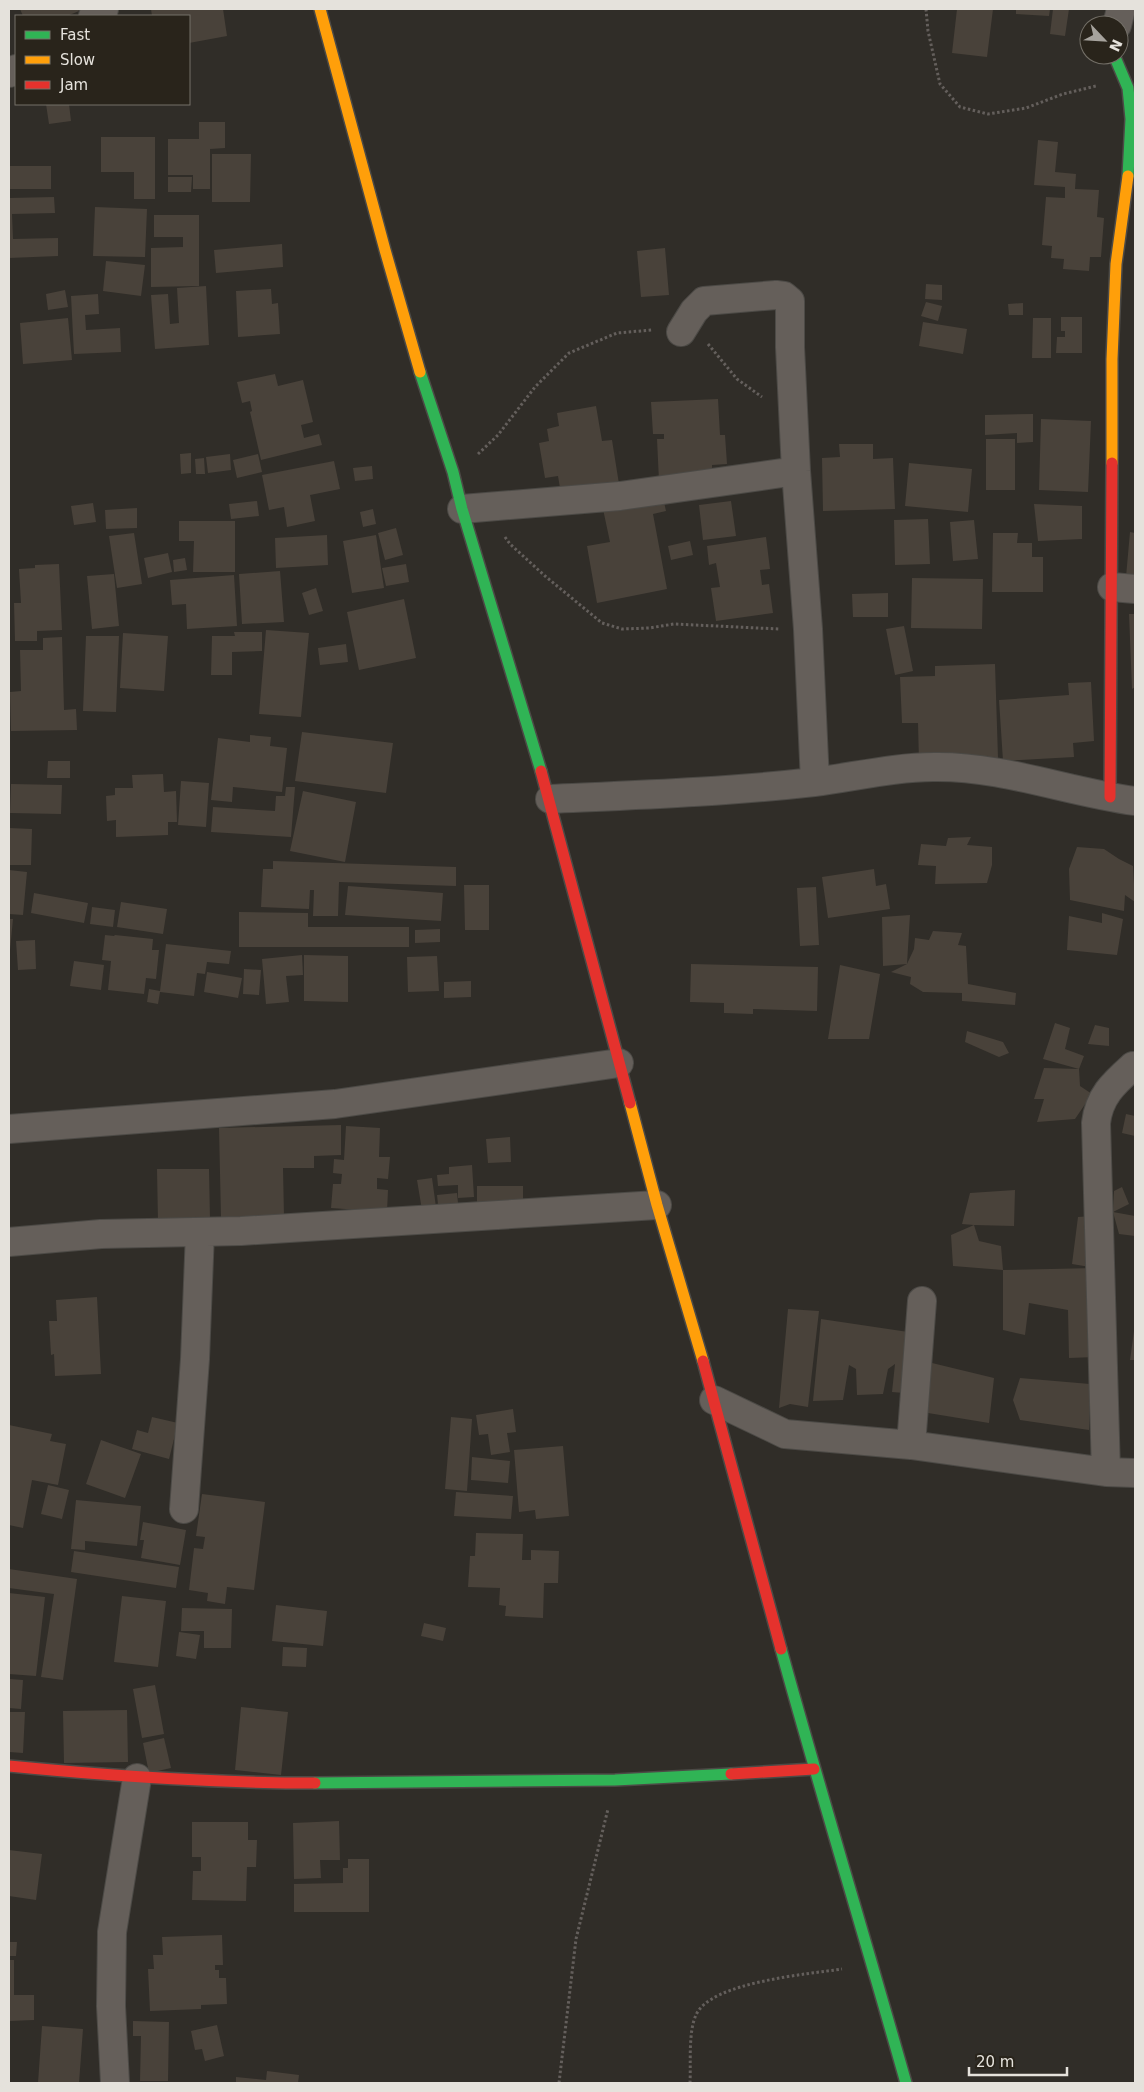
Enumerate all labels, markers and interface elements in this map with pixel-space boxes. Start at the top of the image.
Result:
legend [15,15,190,105]
north arrow [1079,15,1129,65]
text: Fast [60,26,90,44]
text: N [1106,37,1126,54]
text: Slow [60,51,95,69]
text: Jam [59,76,88,94]
scale bar [969,2044,1066,2076]
text: 20 m [976,2053,1014,2071]

